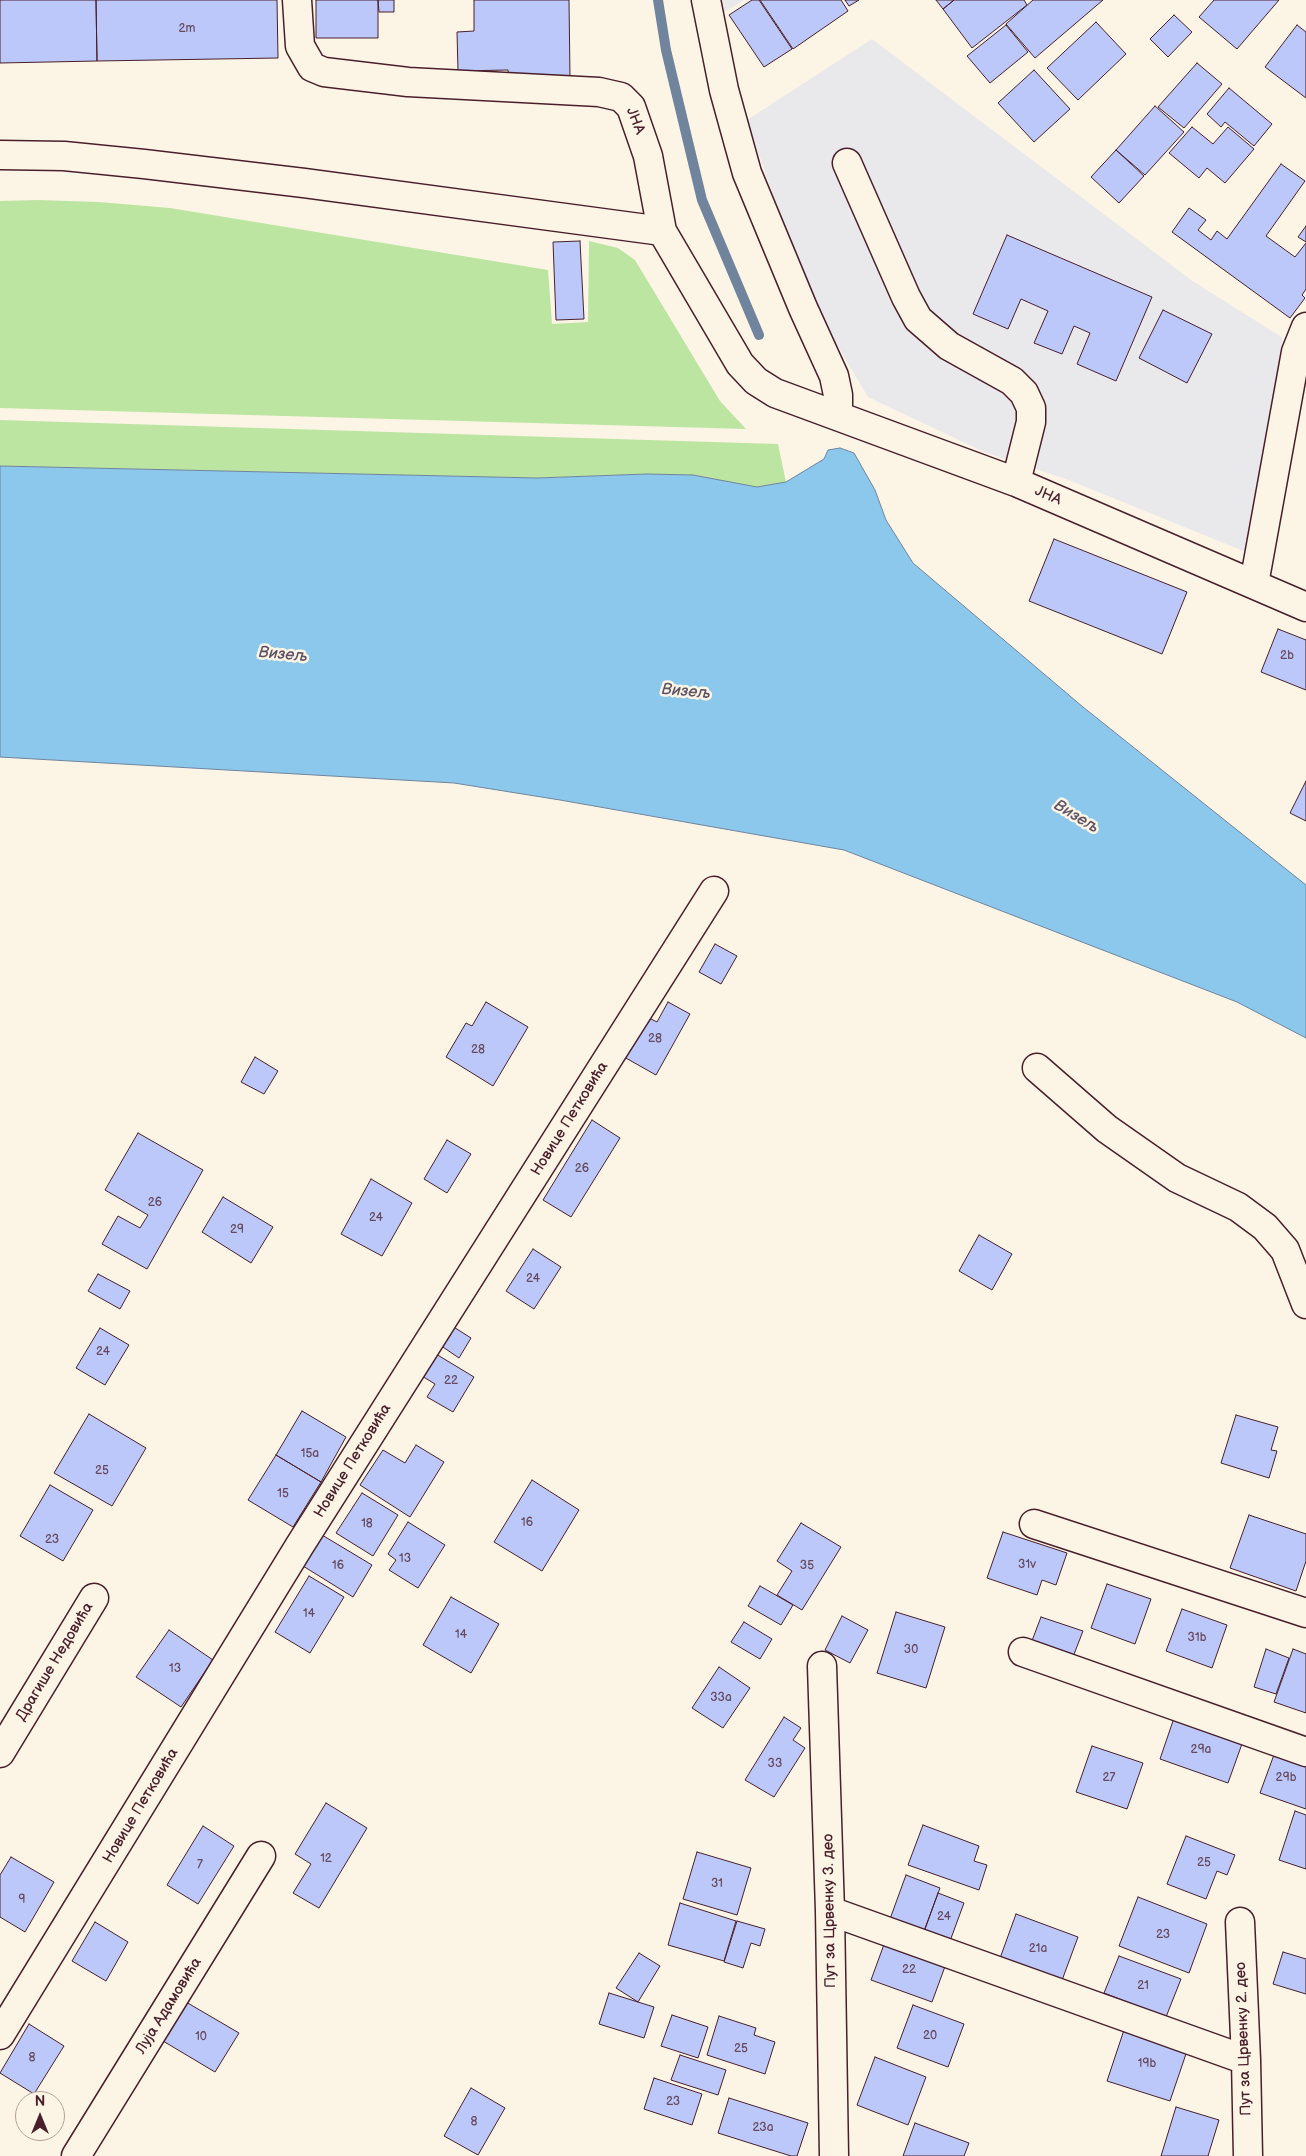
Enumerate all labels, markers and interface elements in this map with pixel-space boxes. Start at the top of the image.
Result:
house number: 2m [178,22,196,36]
street label: ЈНА [622,105,648,137]
street label: ЈНА [1032,482,1064,510]
water label: Визељ [258,643,308,667]
house number: 2b [1280,649,1294,663]
water label: Визељ [661,680,711,704]
water label: Визељ [1050,796,1102,838]
house number: 28 [648,1032,662,1046]
house number: 28 [471,1043,485,1057]
street label: Новице Петковића [528,1059,612,1179]
house number: 26 [575,1162,589,1176]
house number: 26 [148,1196,162,1210]
house number: 24 [369,1211,383,1225]
house number: 29 [230,1223,244,1237]
house number: 24 [526,1272,540,1286]
house number: 24 [96,1345,110,1359]
house number: 22 [444,1374,458,1388]
street label: Новице Петковића [311,1401,395,1521]
house number: 15a [301,1447,319,1461]
house number: 25 [95,1464,109,1478]
house number: 15 [277,1487,289,1501]
house number: 16 [521,1516,533,1530]
house number: 18 [361,1517,373,1531]
house number: 23 [45,1533,59,1547]
house number: 13 [399,1552,411,1566]
house number: 31v [1018,1558,1036,1572]
house number: 16 [332,1559,344,1573]
house number: 35 [800,1559,814,1573]
street label: Драгише Недовића [12,1599,98,1725]
house number: 14 [303,1607,315,1621]
house number: 14 [455,1628,467,1642]
house number: 31b [1188,1631,1206,1645]
house number: 30 [904,1643,918,1657]
house number: 13 [169,1662,181,1676]
house number: 33a [710,1691,732,1705]
house number: 29a [1191,1743,1211,1757]
street label: Новице Петковића [100,1745,182,1867]
house number: 33 [768,1757,782,1771]
house number: 27 [1103,1771,1115,1785]
house number: 29b [1276,1771,1296,1785]
street label: Пут за Црвенку 3. део [820,1834,840,1988]
house number: 12 [320,1852,332,1866]
house number: 25 [1197,1856,1211,1870]
house number: 7 [197,1858,203,1872]
house number: 31 [711,1877,723,1891]
house number: 9 [19,1893,25,1907]
house number: 24 [937,1910,951,1924]
house number: 23 [1156,1928,1170,1942]
house number: 21a [1029,1942,1047,1956]
street label: Луја Адамовића [132,1955,206,2057]
street label: Пут за Црвенку 2. део [1232,1962,1256,2116]
house number: 22 [902,1963,916,1977]
house number: 21 [1137,1979,1149,1993]
house number: 20 [923,2029,937,2043]
house number: 10 [195,2030,207,2044]
house number: 25 [734,2042,748,2056]
house number: 8 [29,2051,35,2065]
house number: 19b [1138,2057,1156,2071]
north arrow [15,2091,65,2141]
text: N [35,2093,45,2110]
house number: 23 [666,2095,680,2109]
house number: 8 [471,2115,477,2129]
house number: 23a [752,2121,774,2135]

